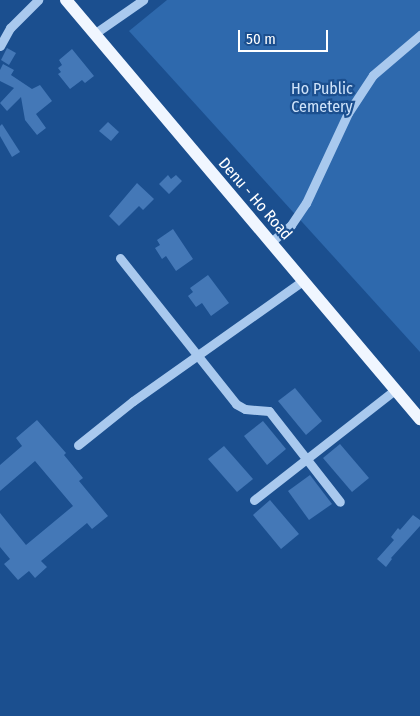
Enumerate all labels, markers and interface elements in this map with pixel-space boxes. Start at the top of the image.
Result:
scale bar [240,20,330,52]
text: 50 m [246,30,276,48]
park label: Ho Public Cemetery [291,79,353,117]
street label: Denu - Ho Road [214,154,296,244]

